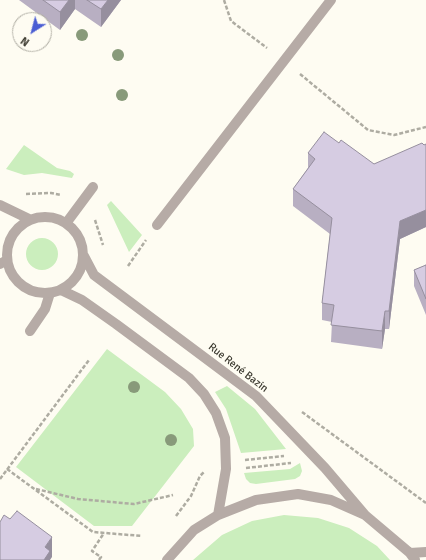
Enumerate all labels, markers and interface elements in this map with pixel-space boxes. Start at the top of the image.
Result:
north arrow [12,12,52,52]
text: N [18,34,32,49]
street label: Rue René Bazin [205,341,271,395]

